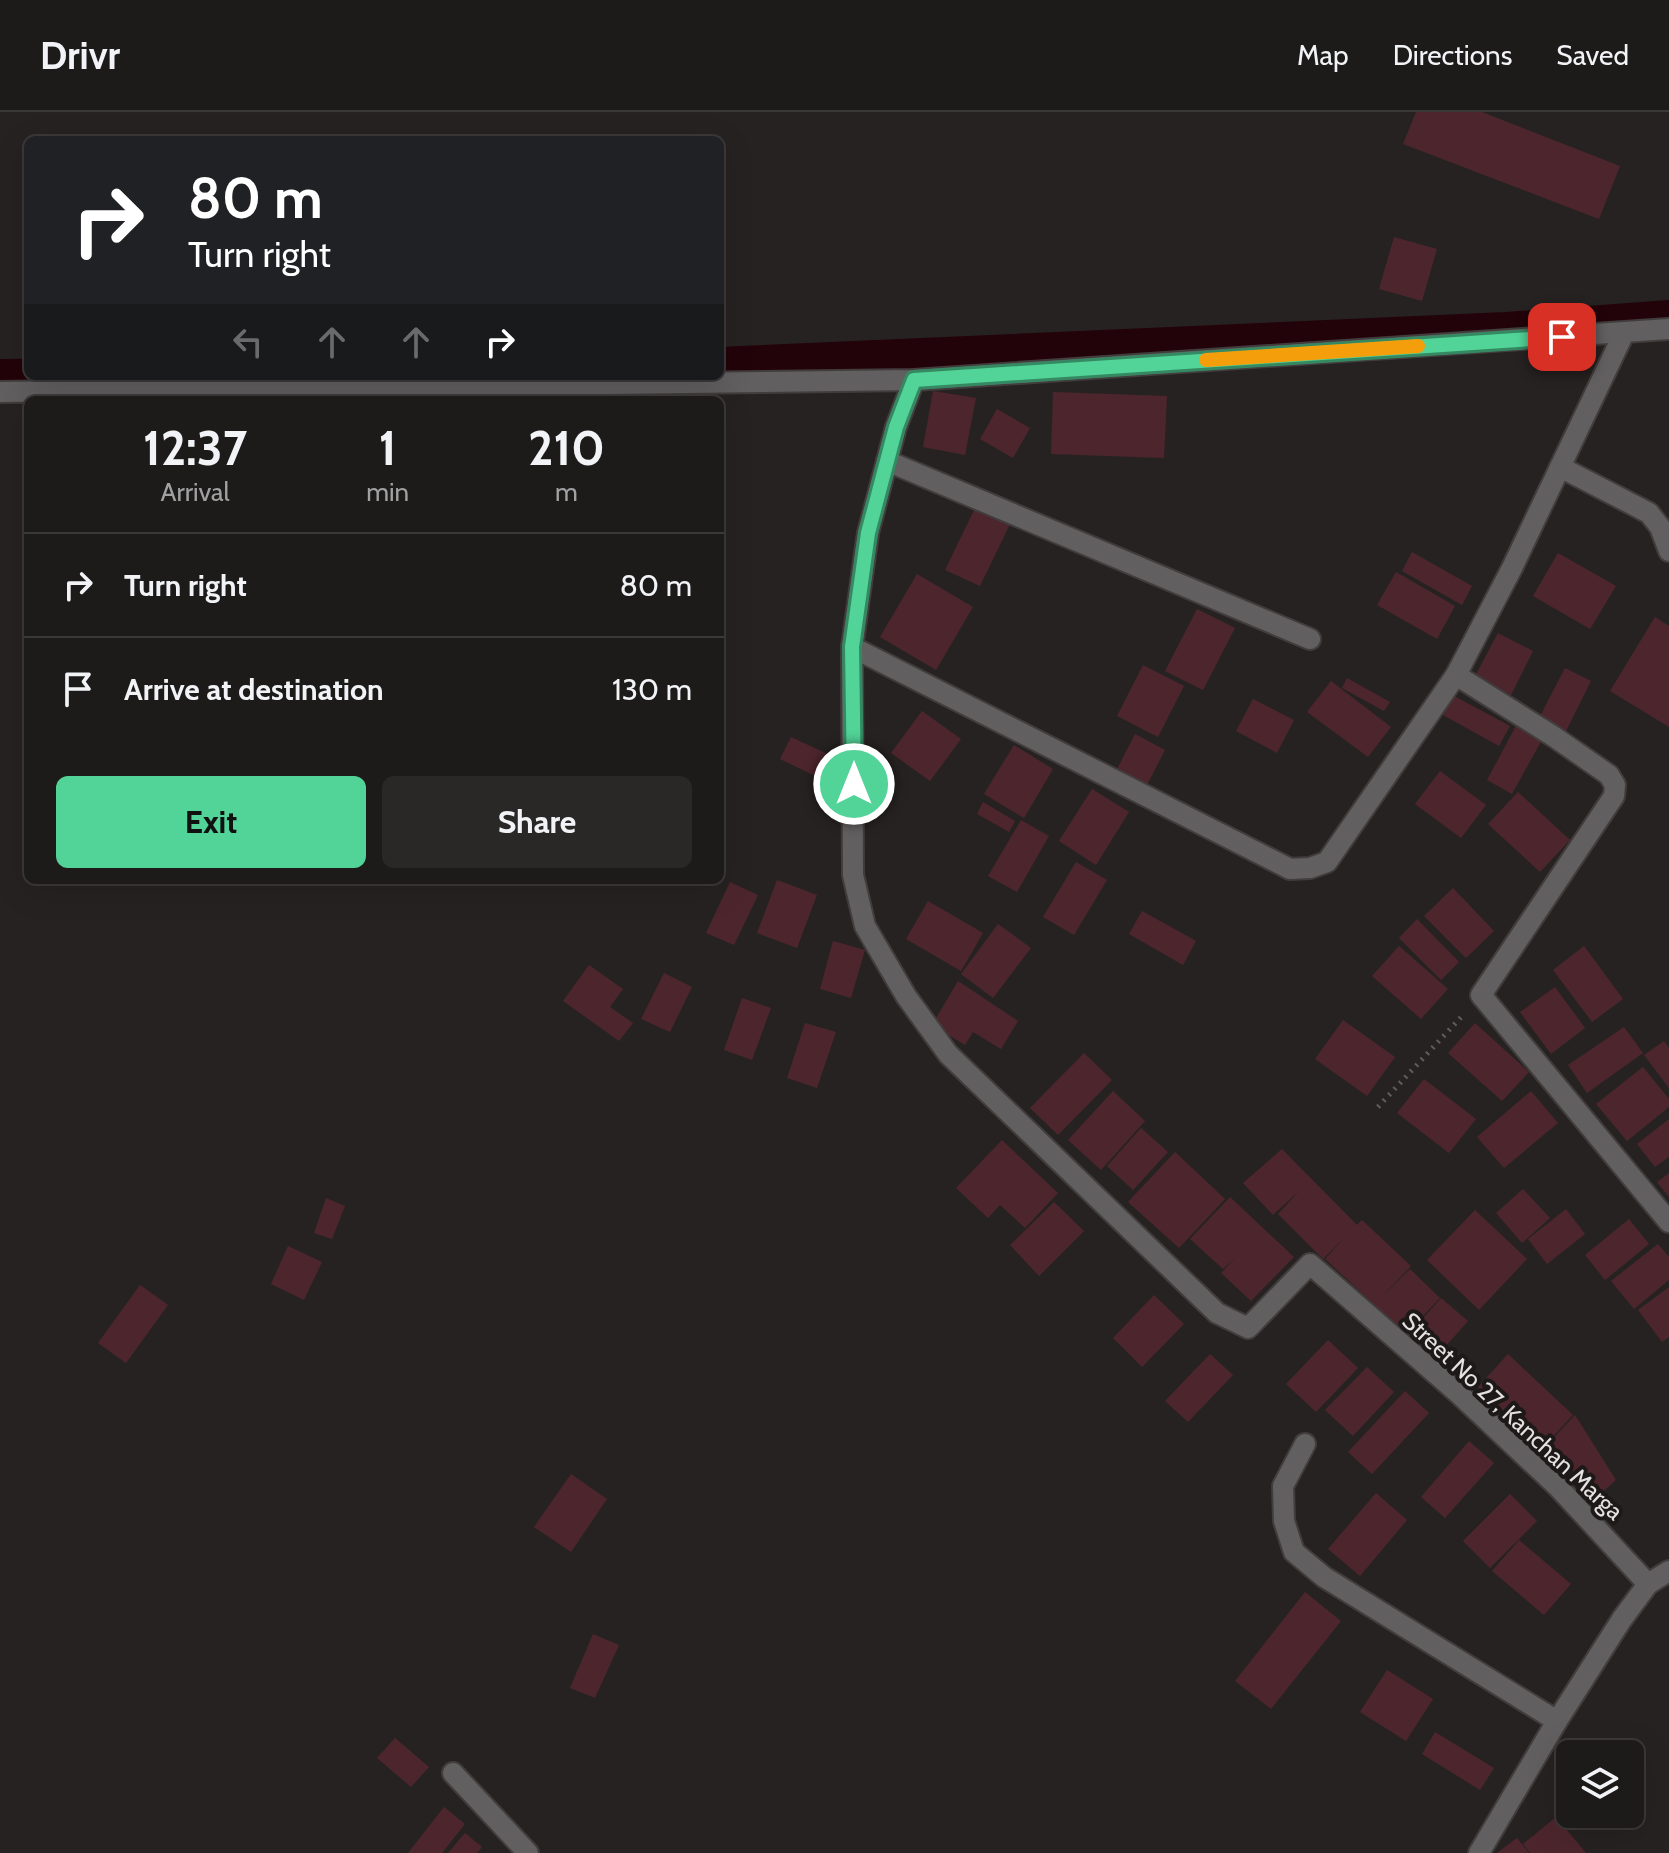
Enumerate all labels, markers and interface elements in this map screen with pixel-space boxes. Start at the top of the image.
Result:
text: Drivr [40,32,120,79]
text: Map [1297,38,1349,72]
text: Directions [1393,38,1512,72]
text: Saved [1556,38,1629,72]
text: 80 m [188,164,323,232]
icon: right [56,168,160,272]
text: Turn right [188,232,331,276]
pin [1528,303,1596,371]
icon: arrive [1540,315,1584,359]
icon: left [226,320,270,364]
icon: ahead [310,320,354,364]
icon: ahead [394,320,438,364]
icon: right [478,320,522,364]
text: 12:37 [143,419,247,477]
text: 1 [379,419,396,477]
text: 210 [528,419,605,477]
text: Arrival [160,476,230,508]
text: min [366,476,409,508]
text: m [555,476,578,508]
icon: right [56,563,100,607]
text: Turn right [124,567,247,604]
text: 80 m [620,567,692,604]
icon: arrive [56,667,100,711]
text: Arrive at destination [124,671,384,708]
text: 130 m [612,671,692,708]
position arrow [812,742,896,826]
button: Exit [56,776,366,868]
button: Share [382,776,692,868]
street label: Street No 27, Kanchan Marga [1397,1306,1630,1526]
map controls [1556,1740,1644,1828]
button: layers [1556,1740,1644,1828]

